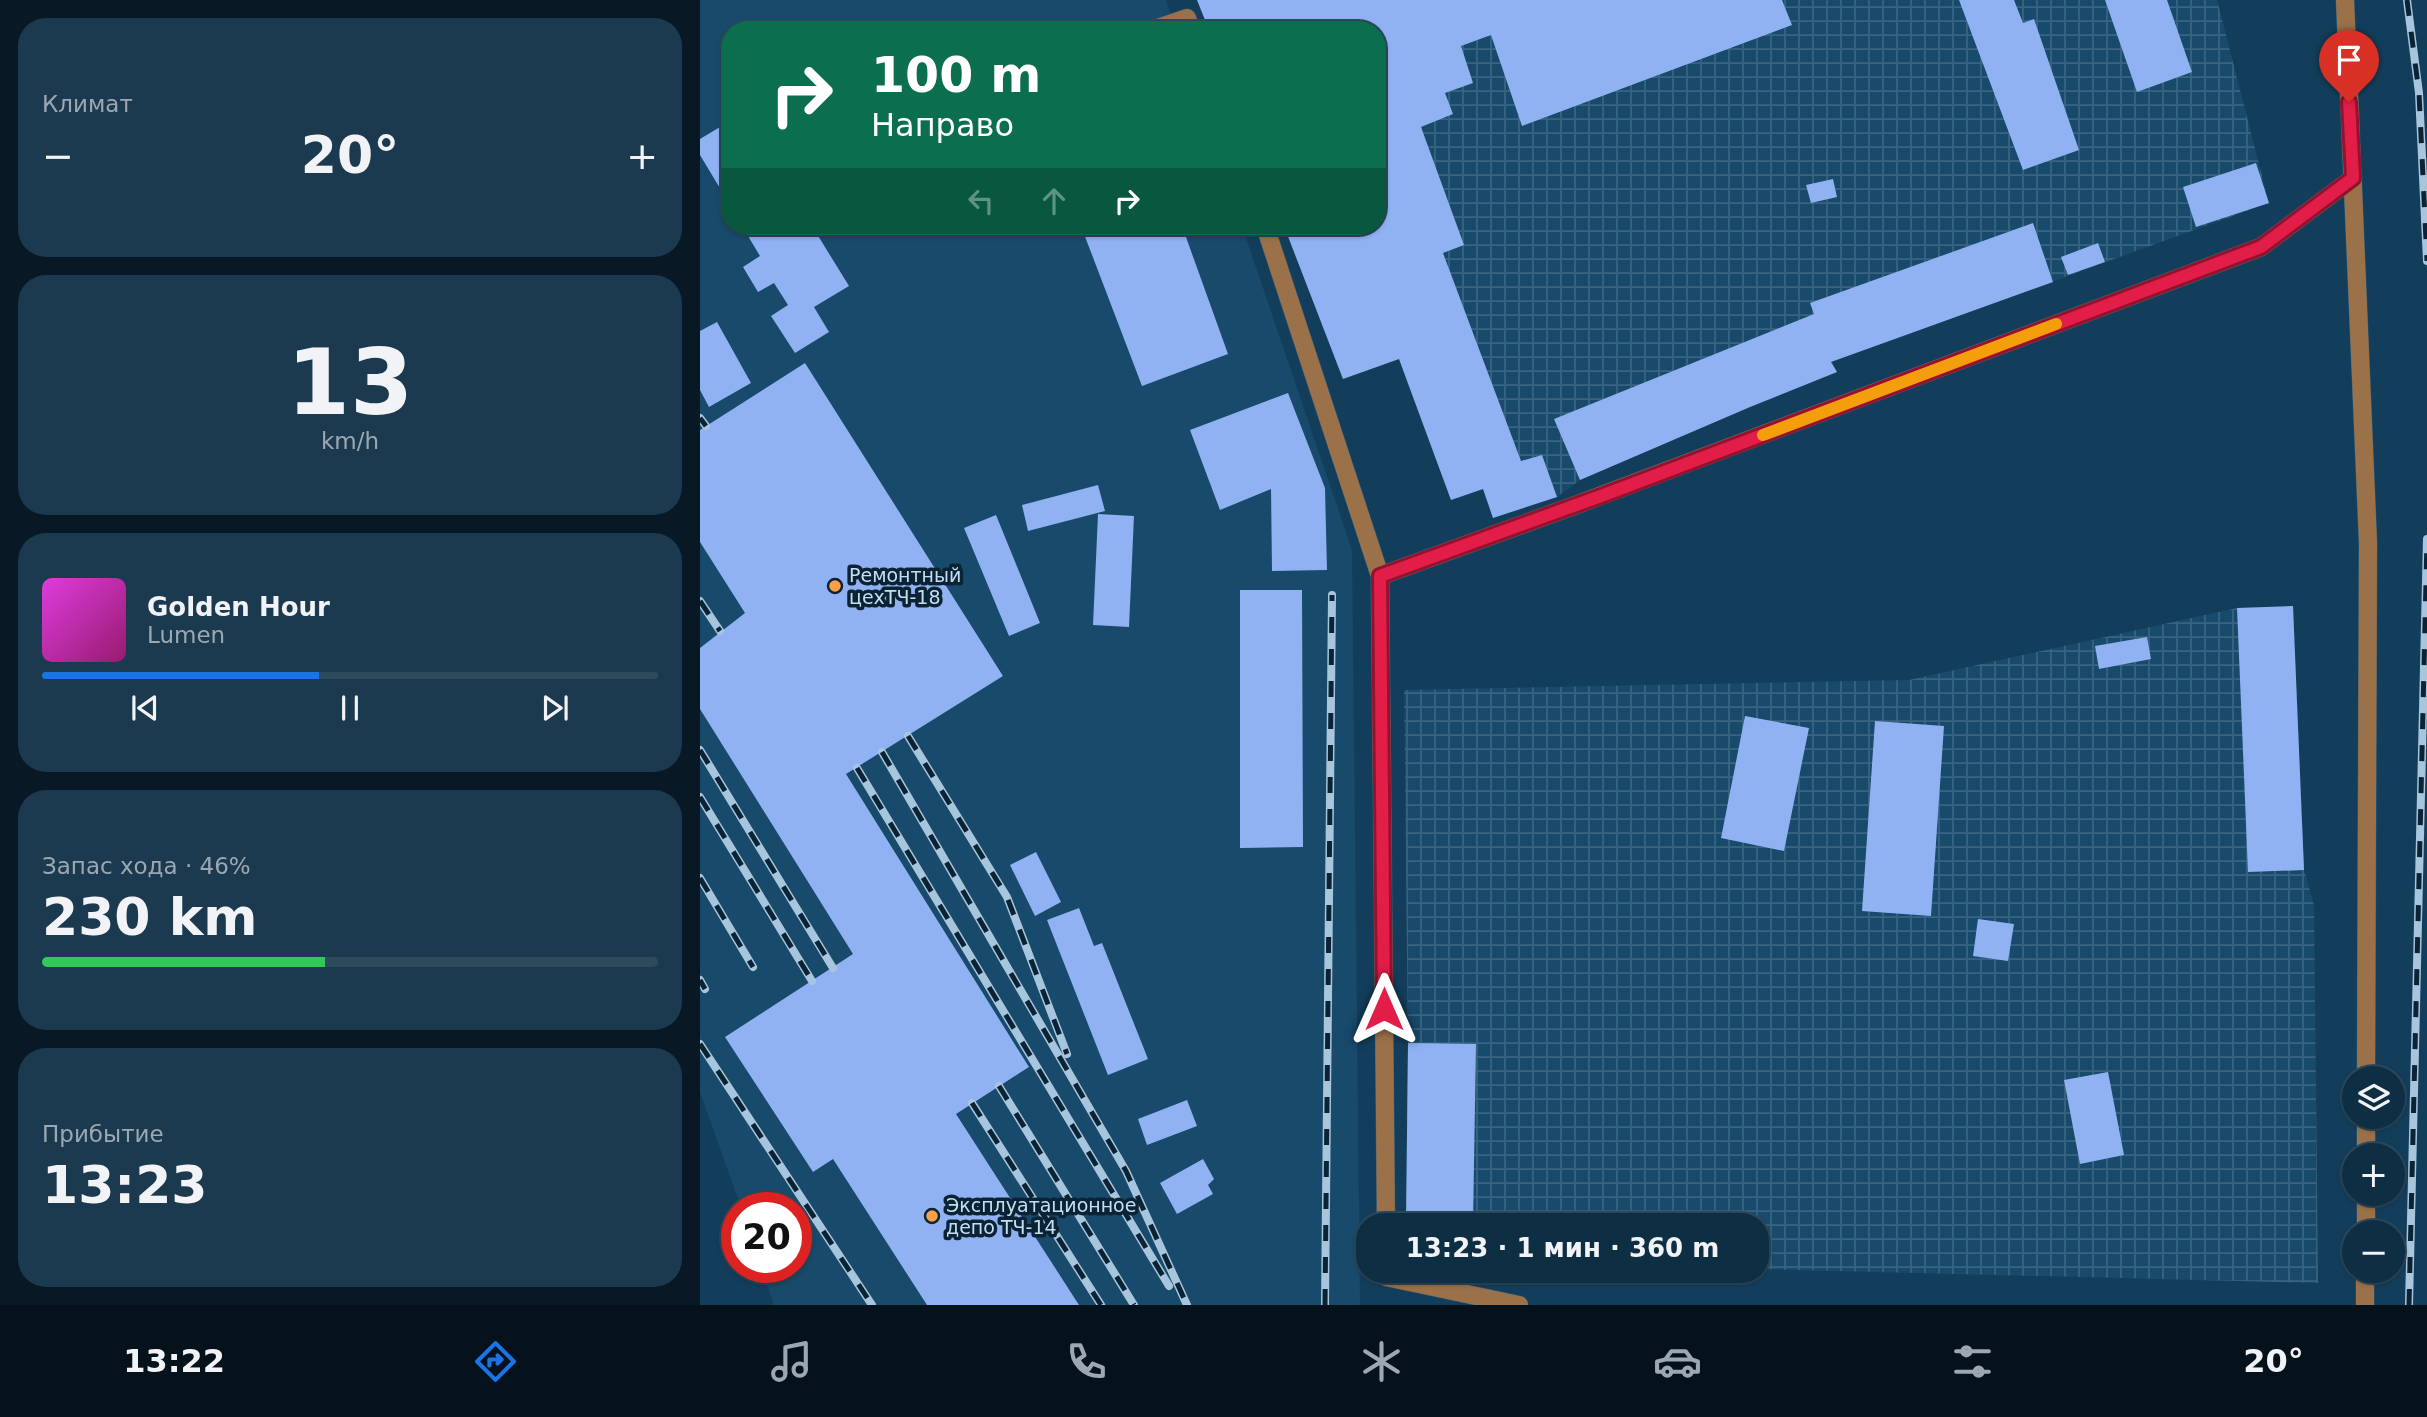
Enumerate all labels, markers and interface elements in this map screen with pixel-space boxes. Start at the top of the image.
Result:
pin [2319,30,2379,102]
icon: arrive [2330,41,2368,79]
text: 100 m [871,47,1041,104]
icon: right [756,49,847,140]
text: Климат [42,91,133,117]
text: Направо [871,106,1014,144]
text: 20° [301,125,399,185]
text: − [42,134,74,178]
text: + [626,134,658,178]
icon: left [962,182,1000,220]
icon: ahead [1035,182,1073,220]
icon: right [1108,182,1146,220]
text: 13 [287,330,413,435]
text: km/h [321,428,379,454]
place label: Ремонтный цехТЧ-18 [849,564,961,608]
marker: Ремонтный цехТЧ-18 [827,578,843,594]
text: Golden Hour [147,592,330,622]
text: Lumen [147,622,225,648]
icon: previous [126,689,164,727]
icon: pause [331,689,369,727]
icon: next [536,689,574,727]
text: Запас хода · 46% [42,853,251,879]
text: 230 km [42,887,257,947]
position arrow [1347,972,1421,1046]
map controls [2342,1066,2405,1283]
button: layers [2342,1066,2405,1129]
text: Прибытие [42,1121,164,1147]
button: + [2342,1143,2405,1206]
text: 13:23 [42,1155,208,1215]
speed limit sign: 20 [721,1192,812,1283]
place label: Эксплуатационное депо ТЧ-14 [946,1194,1136,1238]
marker: Эксплуатационное депо ТЧ-14 [924,1208,940,1224]
button: − [2342,1220,2405,1283]
text: 13:23 · 1 мин · 360 m [1406,1233,1719,1263]
icon: directions [471,1337,520,1386]
icon: music [767,1337,816,1386]
icon: phone [1062,1337,1111,1386]
icon: climate [1357,1337,1406,1386]
icon: car [1653,1337,1702,1386]
icon: filters [1948,1337,1997,1386]
text: 13:22 [123,1342,225,1380]
text: 20° [2243,1342,2304,1380]

